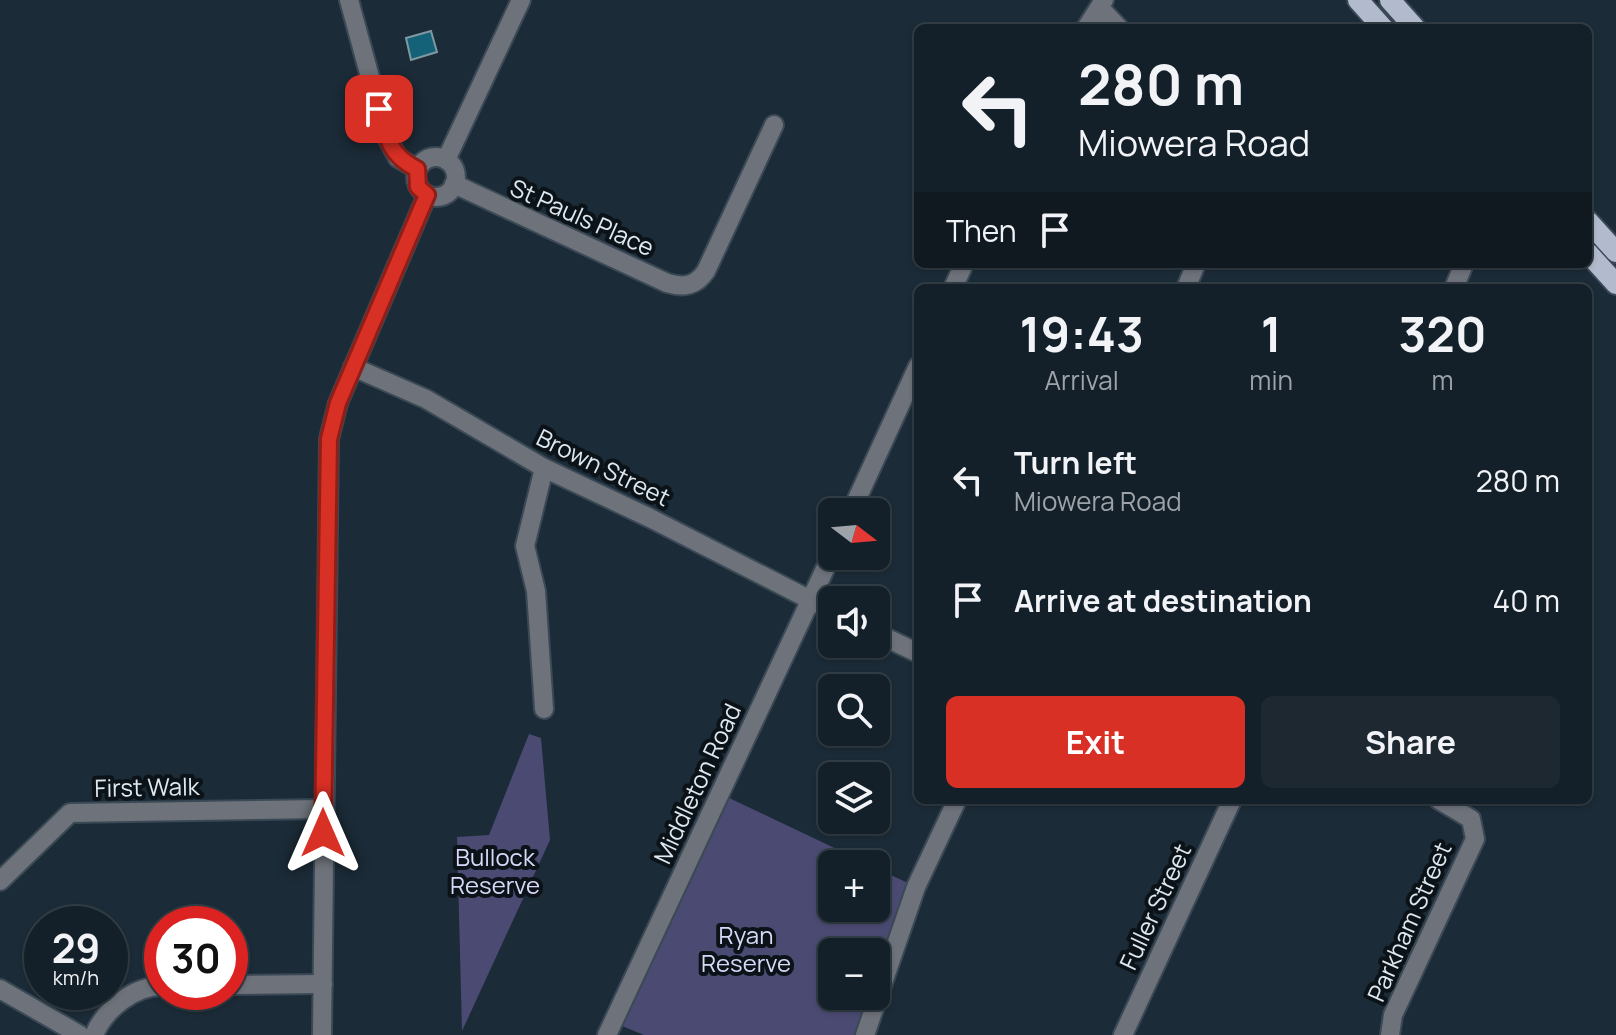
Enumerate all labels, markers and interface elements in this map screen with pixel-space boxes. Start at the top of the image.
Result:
text: 280 m [1078,45,1244,122]
icon: left [946,56,1050,160]
pin [345,75,413,143]
icon: arrive [357,87,401,131]
text: Miowera Road [1078,118,1310,167]
street label: St Pauls Place [505,170,660,263]
icon: arrive [1033,208,1077,252]
text: Then [946,210,1017,251]
text: 19:43 [1019,301,1144,366]
text: 1 [1261,301,1282,366]
text: 320 [1398,301,1487,366]
text: Arrival [1045,362,1119,398]
text: min [1249,362,1293,398]
text: m [1431,362,1453,398]
street label: Brown Street [531,420,676,513]
text: Turn left [1014,442,1137,483]
icon: left [946,458,990,502]
text: 280 m [1476,460,1560,501]
text: Miowera Road [1014,483,1182,519]
north arrow [818,498,890,570]
map controls [818,498,890,1010]
icon: arrive [946,578,990,622]
text: Arrive at destination [1014,580,1312,621]
text: 40 m [1493,580,1560,621]
button: sound [818,586,890,658]
button: search [818,674,890,746]
button: Exit [946,696,1245,788]
button: Share [1261,696,1560,788]
street label: Middleton Road [645,698,748,869]
button: layers [818,762,890,834]
street label: First Walk [94,769,201,804]
position arrow [281,791,365,875]
street label: Parkham Street [1359,837,1458,1006]
street label: Fuller Street [1111,838,1198,975]
park label: Bullock Reserve [450,840,540,901]
button: + [818,850,890,922]
speed limit sign: 30 [144,906,248,1010]
park label: Ryan Reserve [701,918,791,979]
text: 29 [52,920,100,975]
button: − [818,938,890,1010]
text: km/h [53,964,99,991]

